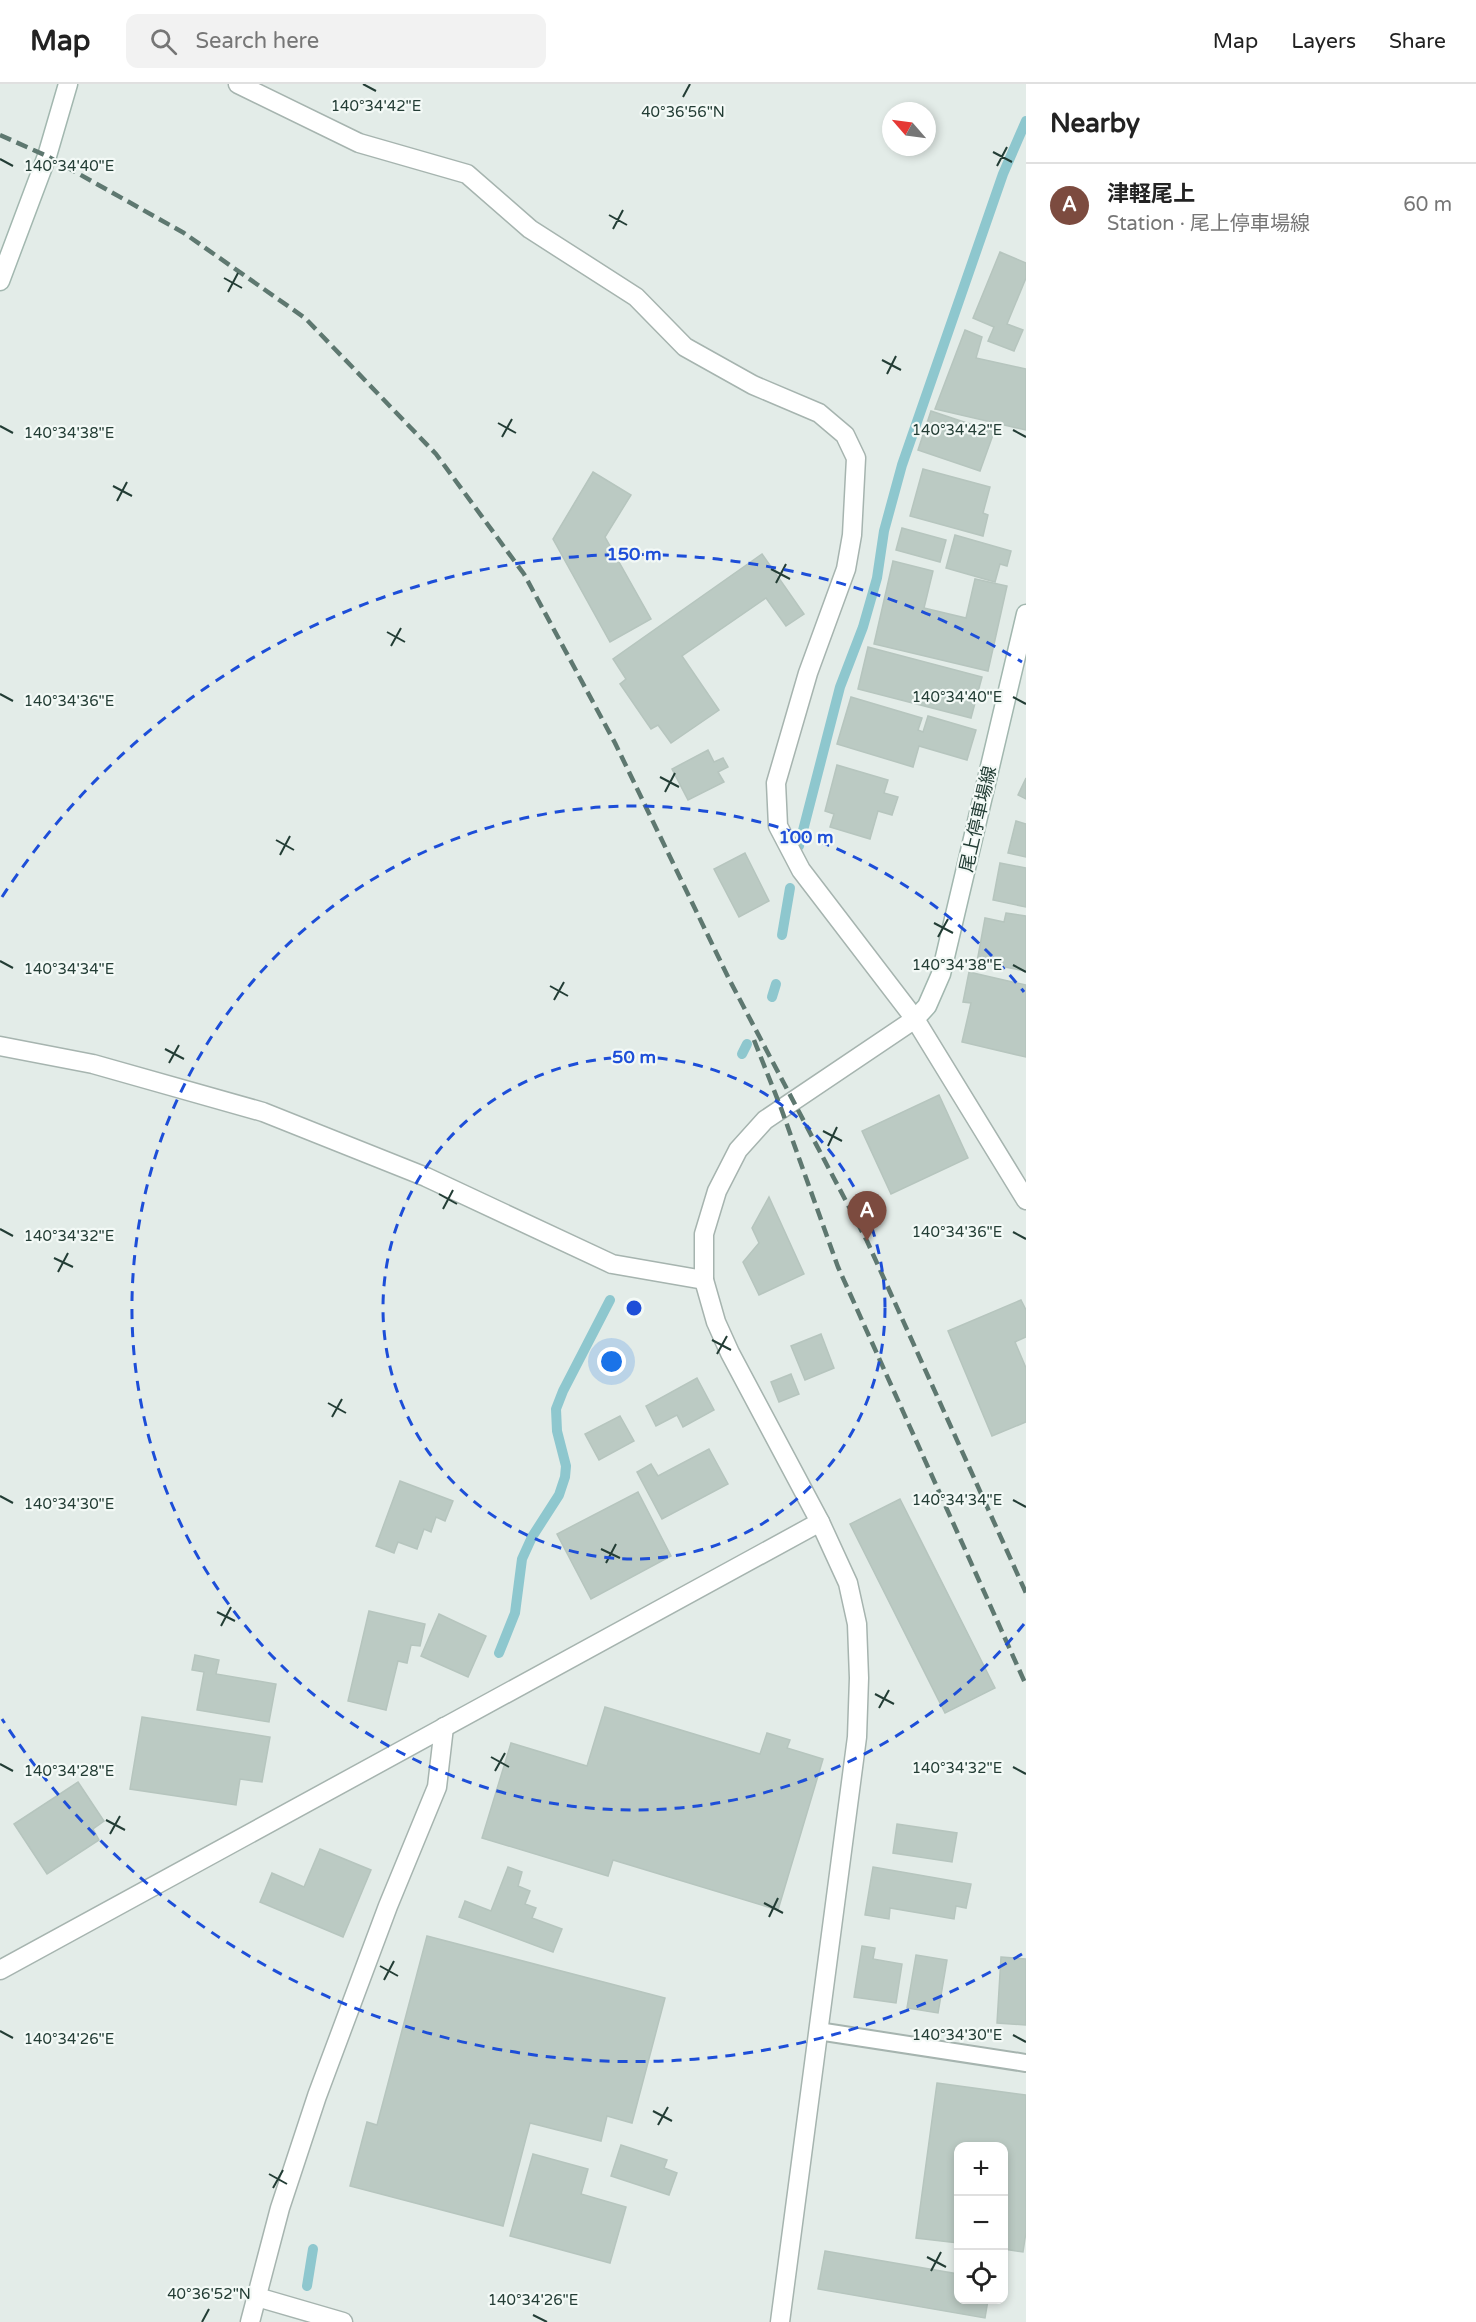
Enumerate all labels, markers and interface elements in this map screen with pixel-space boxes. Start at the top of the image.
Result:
search box [126,14,546,68]
text: Map [30,24,90,58]
icon: search [147,25,180,58]
text: Search here [195,28,319,54]
text: Map [1213,29,1258,54]
text: Layers [1291,29,1356,54]
text: Share [1389,29,1446,54]
text: 140°34'42"E [331,97,421,115]
north arrow [882,102,936,156]
text: 40°36'56"N [641,103,725,121]
text: Nearby [1050,108,1140,139]
text: 140°34'40"E [24,157,114,175]
text: 津軽尾上 [1107,181,1195,207]
text: A [1062,193,1077,217]
text: 60 m [1403,193,1452,217]
text: Station · 尾上停車場線 [1107,212,1310,236]
text: 140°34'42"E [912,421,1002,439]
text: 140°34'38"E [24,424,114,442]
text: 150 m [606,543,662,565]
text: 140°34'40"E [912,688,1002,706]
text: 140°34'36"E [24,692,114,710]
street label: 尾上停車場線 [955,764,1001,874]
text: 100 m [778,826,834,848]
text: 140°34'38"E [912,956,1002,974]
text: 140°34'34"E [24,960,114,978]
text: 50 m [612,1046,656,1068]
pin: A [848,1192,886,1241]
text: 140°34'36"E [912,1223,1002,1241]
text: 140°34'32"E [24,1227,114,1245]
centre of rings [624,1298,644,1318]
your location [597,1347,626,1376]
text: 140°34'34"E [912,1491,1002,1509]
text: 140°34'30"E [24,1495,114,1513]
text: 140°34'32"E [912,1759,1002,1777]
text: 140°34'28"E [24,1762,114,1780]
text: 140°34'30"E [912,2026,1002,2044]
text: 140°34'26"E [24,2030,114,2048]
map controls [954,2142,1008,2304]
button: + [954,2142,1008,2196]
button: − [954,2196,1008,2250]
button: locate [954,2250,1008,2304]
text: 40°36'52"N [167,2285,251,2303]
text: 140°34'26"E [488,2291,578,2309]

